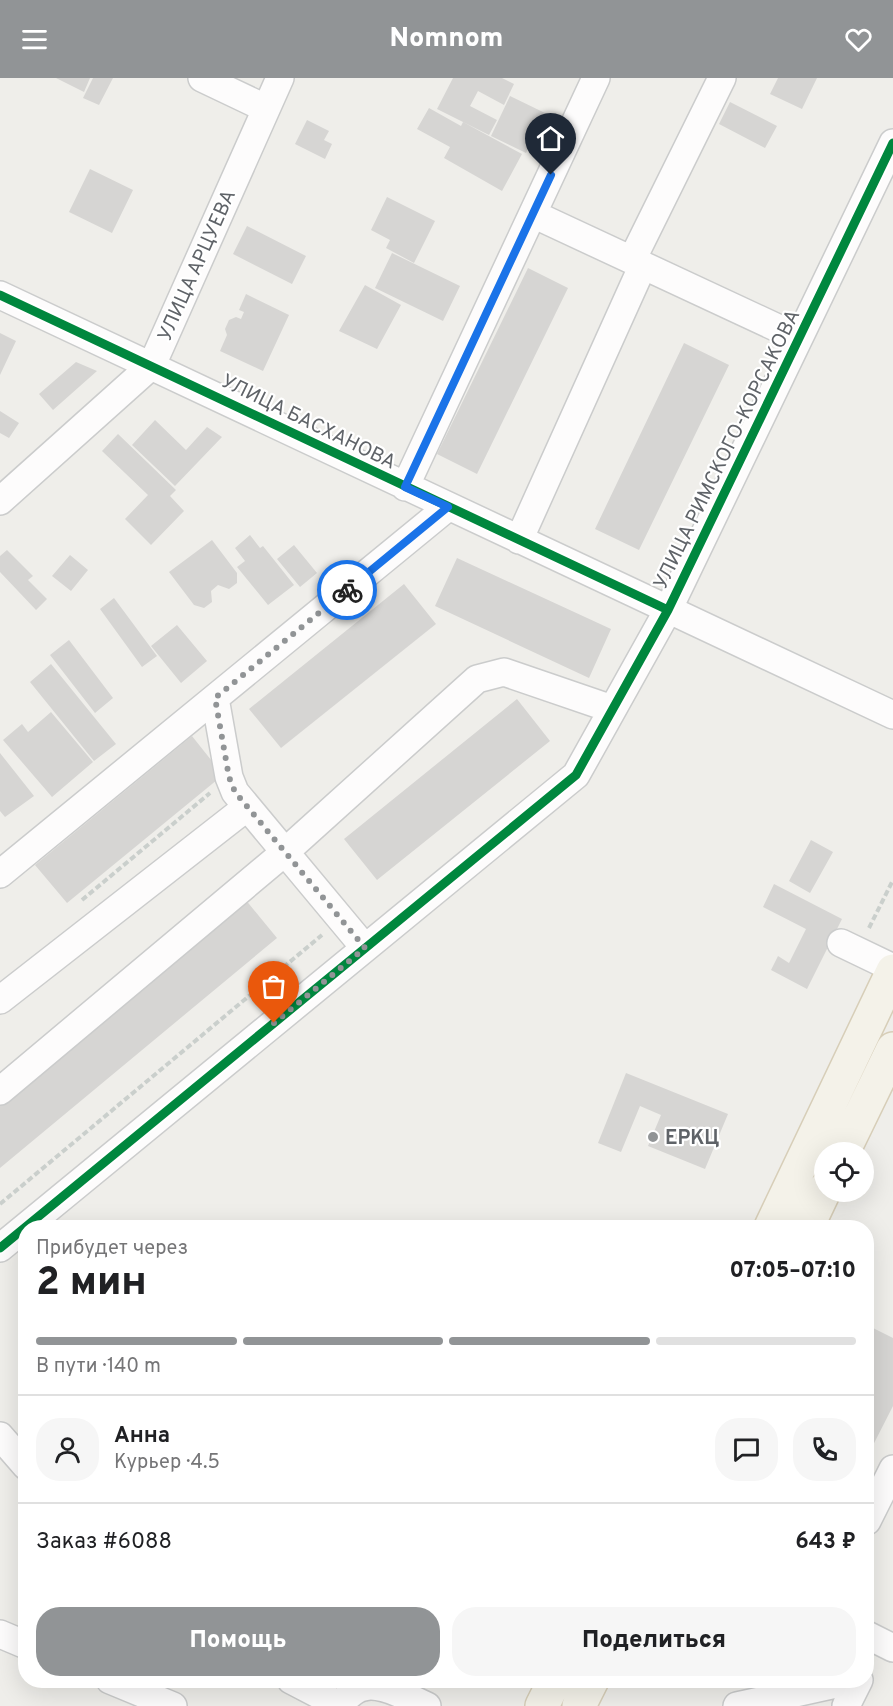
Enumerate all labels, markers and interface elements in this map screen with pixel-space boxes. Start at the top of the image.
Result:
text: Nomnom [390,22,503,56]
icon: menu [18,23,51,56]
icon: heart [842,23,875,56]
pin [525,113,576,175]
icon: home [534,122,567,155]
street label: УЛИЦА АРЦУЕВА [153,186,243,346]
street label: УЛИЦА РИМСКОГО-КОРСАКОВА [649,306,807,594]
street label: УЛИЦА БАСХАНОВА [216,369,400,476]
courier [317,560,377,620]
icon: bike [331,574,364,607]
pin [248,961,299,1023]
icon: bag [257,970,290,1003]
place label: ЕРКЦ [665,1126,719,1152]
marker: ЕРКЦ [646,1130,660,1144]
map controls [814,1142,874,1202]
button: locate [814,1142,874,1202]
text: Прибудет через [36,1236,188,1262]
text: 07:05–07:10 [730,1258,856,1285]
text: 2 мин [36,1260,147,1309]
text: В пути · 140 m [36,1354,161,1380]
button: person [36,1418,99,1481]
button: chat [715,1418,778,1481]
button: phone [793,1418,856,1481]
text: Анна [114,1423,170,1450]
text: Курьер · 4.5 [114,1450,220,1476]
text: Заказ #6088 [36,1529,172,1556]
text: 643 ₽ [795,1529,856,1556]
button: Помощь [36,1607,440,1676]
button: Поделиться [452,1607,856,1676]

